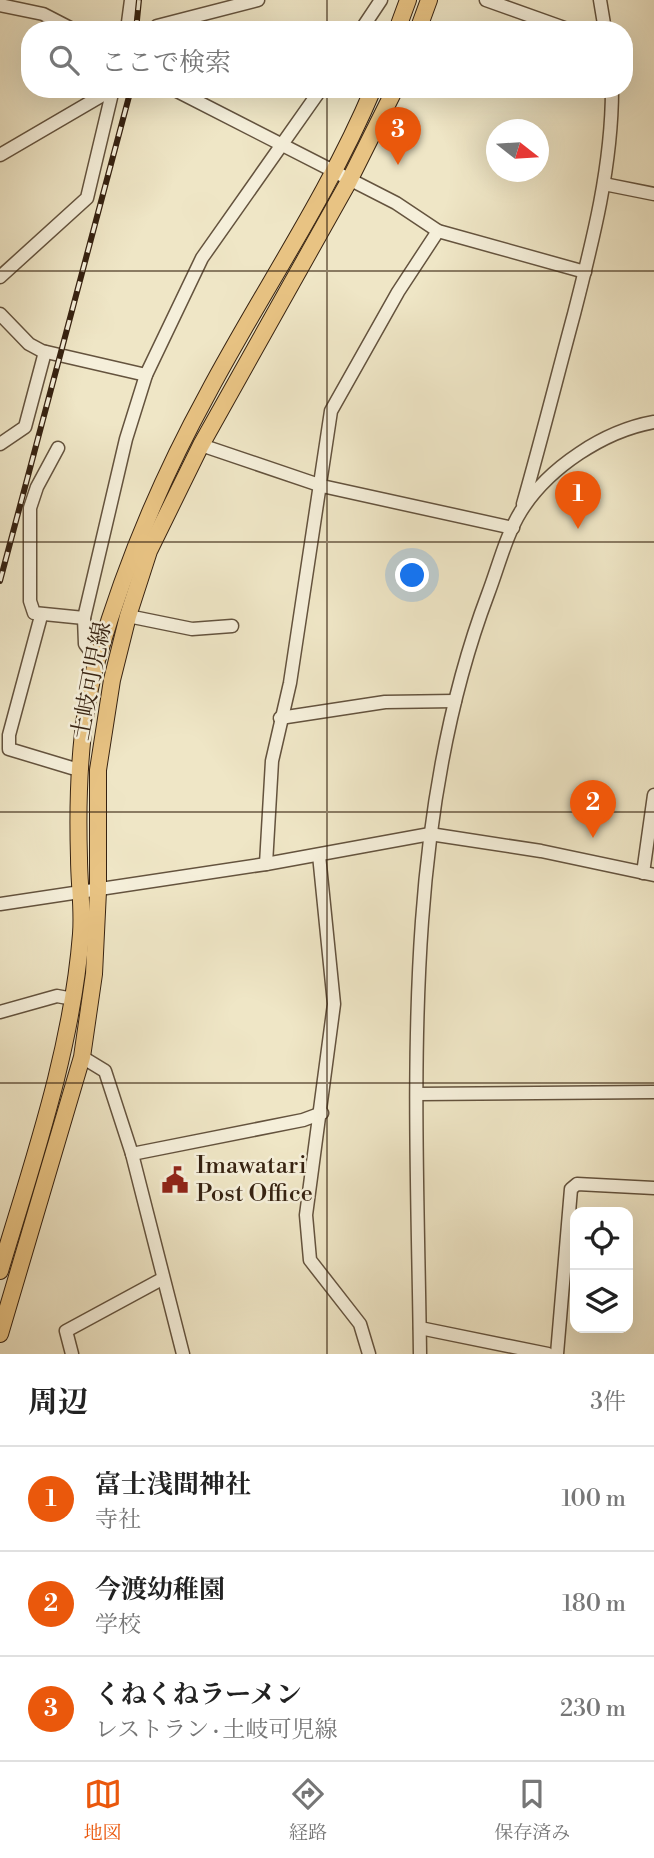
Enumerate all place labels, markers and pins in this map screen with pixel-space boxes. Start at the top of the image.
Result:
pin: 3 [375,107,421,165]
pin: 1 [555,471,601,529]
pin: 2 [570,780,616,838]
place label: Imawatari Post Office [196,1151,313,1209]
public building icon: Imawatari Post Office [160,1165,190,1195]

